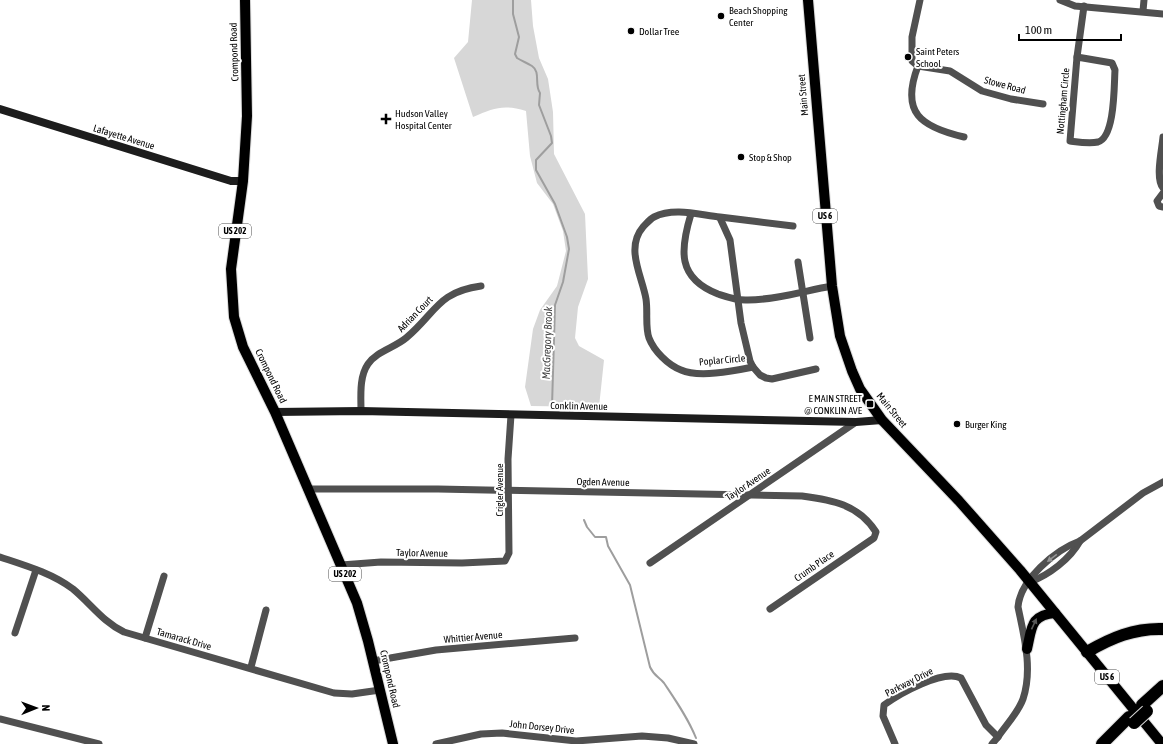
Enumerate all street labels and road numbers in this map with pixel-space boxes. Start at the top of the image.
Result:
street label: Crompond Road [227,22,241,82]
street label: Nottingham Circle [1055,67,1071,135]
street label: Main Street [796,74,810,116]
street label: Stowe Road [983,74,1027,96]
street label: Lafayette Avenue [92,122,157,152]
road number: US 6 [813,209,837,223]
road number: US 202 [219,224,251,238]
street label: Adrian Court [395,294,435,334]
street label: Crompond Road [253,347,289,405]
street label: Poplar Circle [698,352,746,368]
street label: Main Street [875,390,910,430]
street label: Conklin Avenue [550,400,608,412]
street label: Crigler Avenue [494,463,505,517]
street label: Taylor Avenue [723,465,773,503]
street label: Ogden Avenue [576,476,630,488]
street label: Taylor Avenue [396,547,448,559]
street label: Crumb Place [792,548,836,584]
road number: US 202 [329,567,361,581]
street label: Tamarack Drive [155,626,213,652]
street label: Whittier Avenue [443,629,503,645]
street label: Crompond Road [378,649,402,709]
street label: Parkway Drive [883,665,935,699]
road number: US 6 [1095,670,1119,684]
street label: John Dorsey Drive [509,718,575,736]

